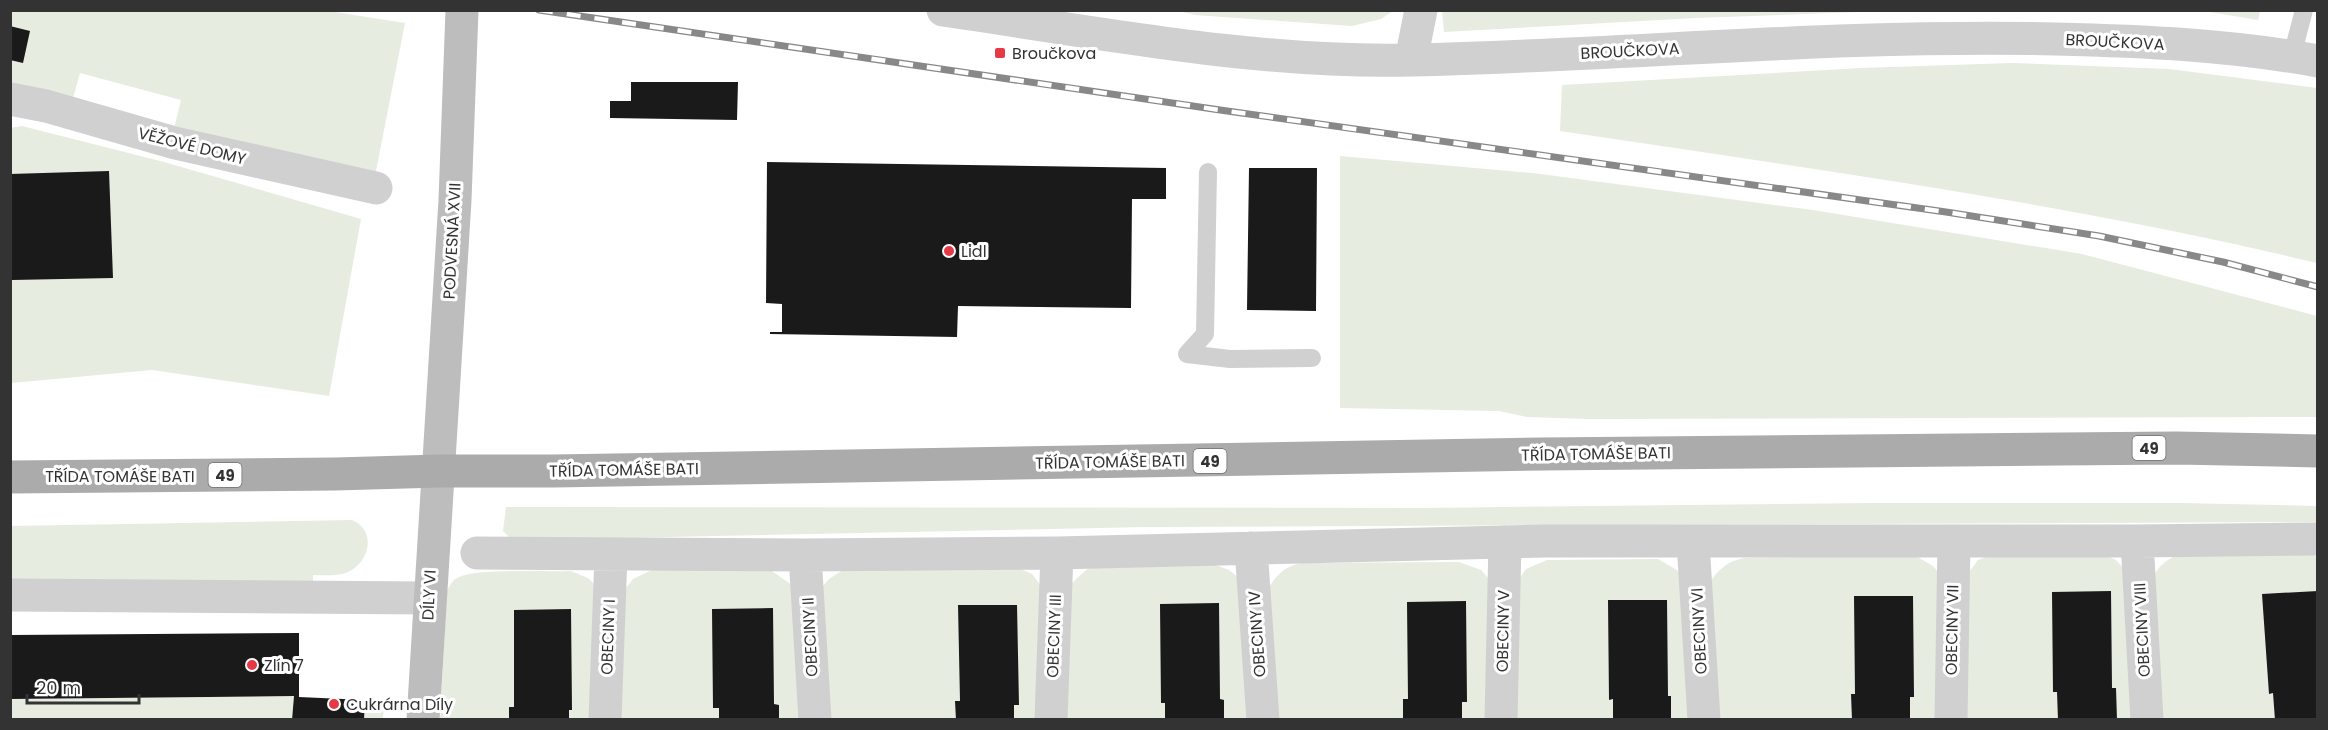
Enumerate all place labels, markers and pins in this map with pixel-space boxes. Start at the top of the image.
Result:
place label: Broučkova [1012,42,1096,65]
marker: Broučkova [993,46,1007,60]
place label: Lidl [961,240,987,263]
marker: Lidl [942,244,956,258]
place label: Zlín 7 [264,654,304,677]
marker: Zlín 7 [245,658,259,672]
place label: Cukrárna Díly [346,693,453,716]
marker: Cukrárna Díly [327,697,341,711]

